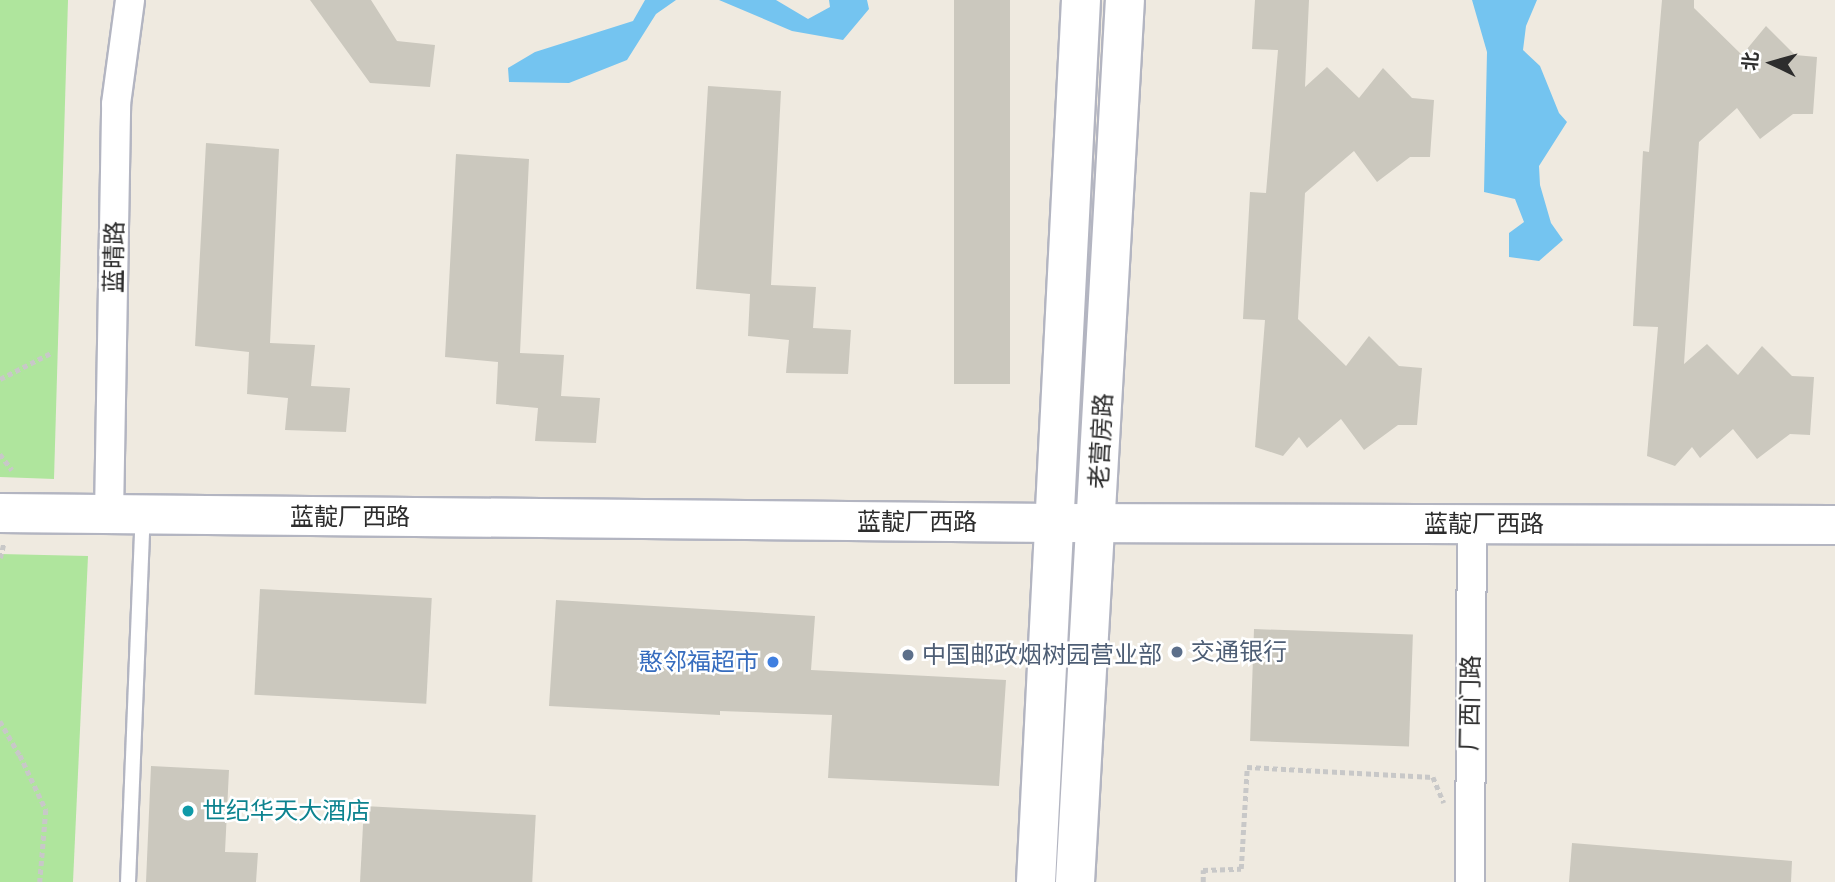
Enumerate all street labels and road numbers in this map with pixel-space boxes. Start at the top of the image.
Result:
street label: 蓝晴路 [99,221,129,293]
street label: 老营房路 [1084,392,1118,490]
street label: 蓝靛厂西路 [290,503,410,531]
street label: 蓝靛厂西路 [857,508,977,536]
street label: 蓝靛厂西路 [1424,510,1544,538]
street label: 厂西门路 [1455,655,1485,751]

